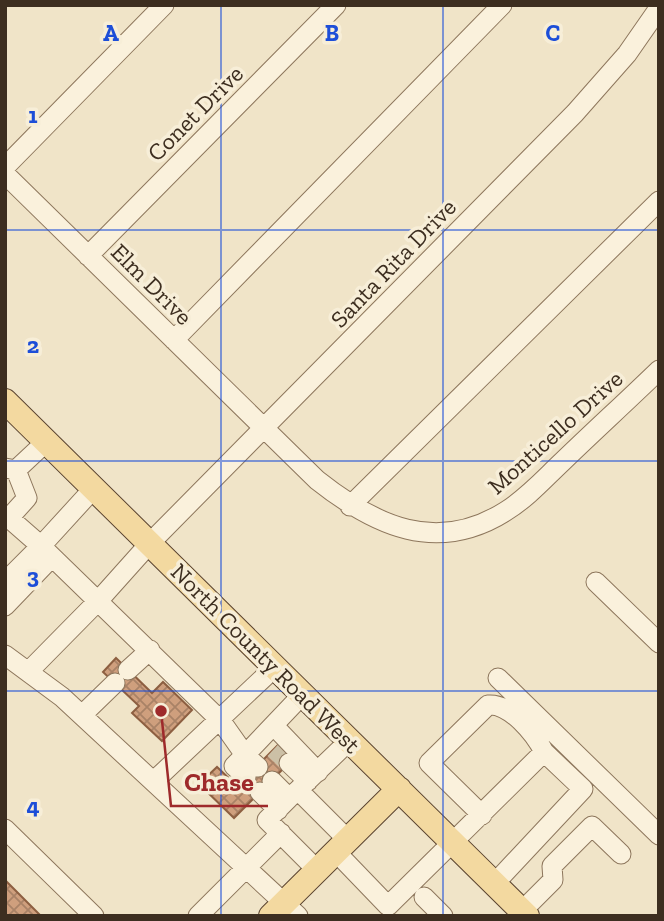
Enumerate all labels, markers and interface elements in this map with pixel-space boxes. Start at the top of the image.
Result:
text: A [103,19,119,47]
text: B [325,19,339,47]
text: C [546,19,560,47]
street label: Conet Drive [141,59,249,167]
text: 1 [28,101,38,129]
street label: Santa Rita Drive [324,192,462,334]
street label: Elm Drive [105,237,199,331]
text: 2 [27,331,39,359]
street label: Monticello Drive [481,364,629,500]
street label: North County Road West [165,557,367,759]
text: 3 [27,562,39,590]
callout: Chase [171,759,268,806]
text: Chase [184,766,254,798]
text: 4 [26,792,40,820]

